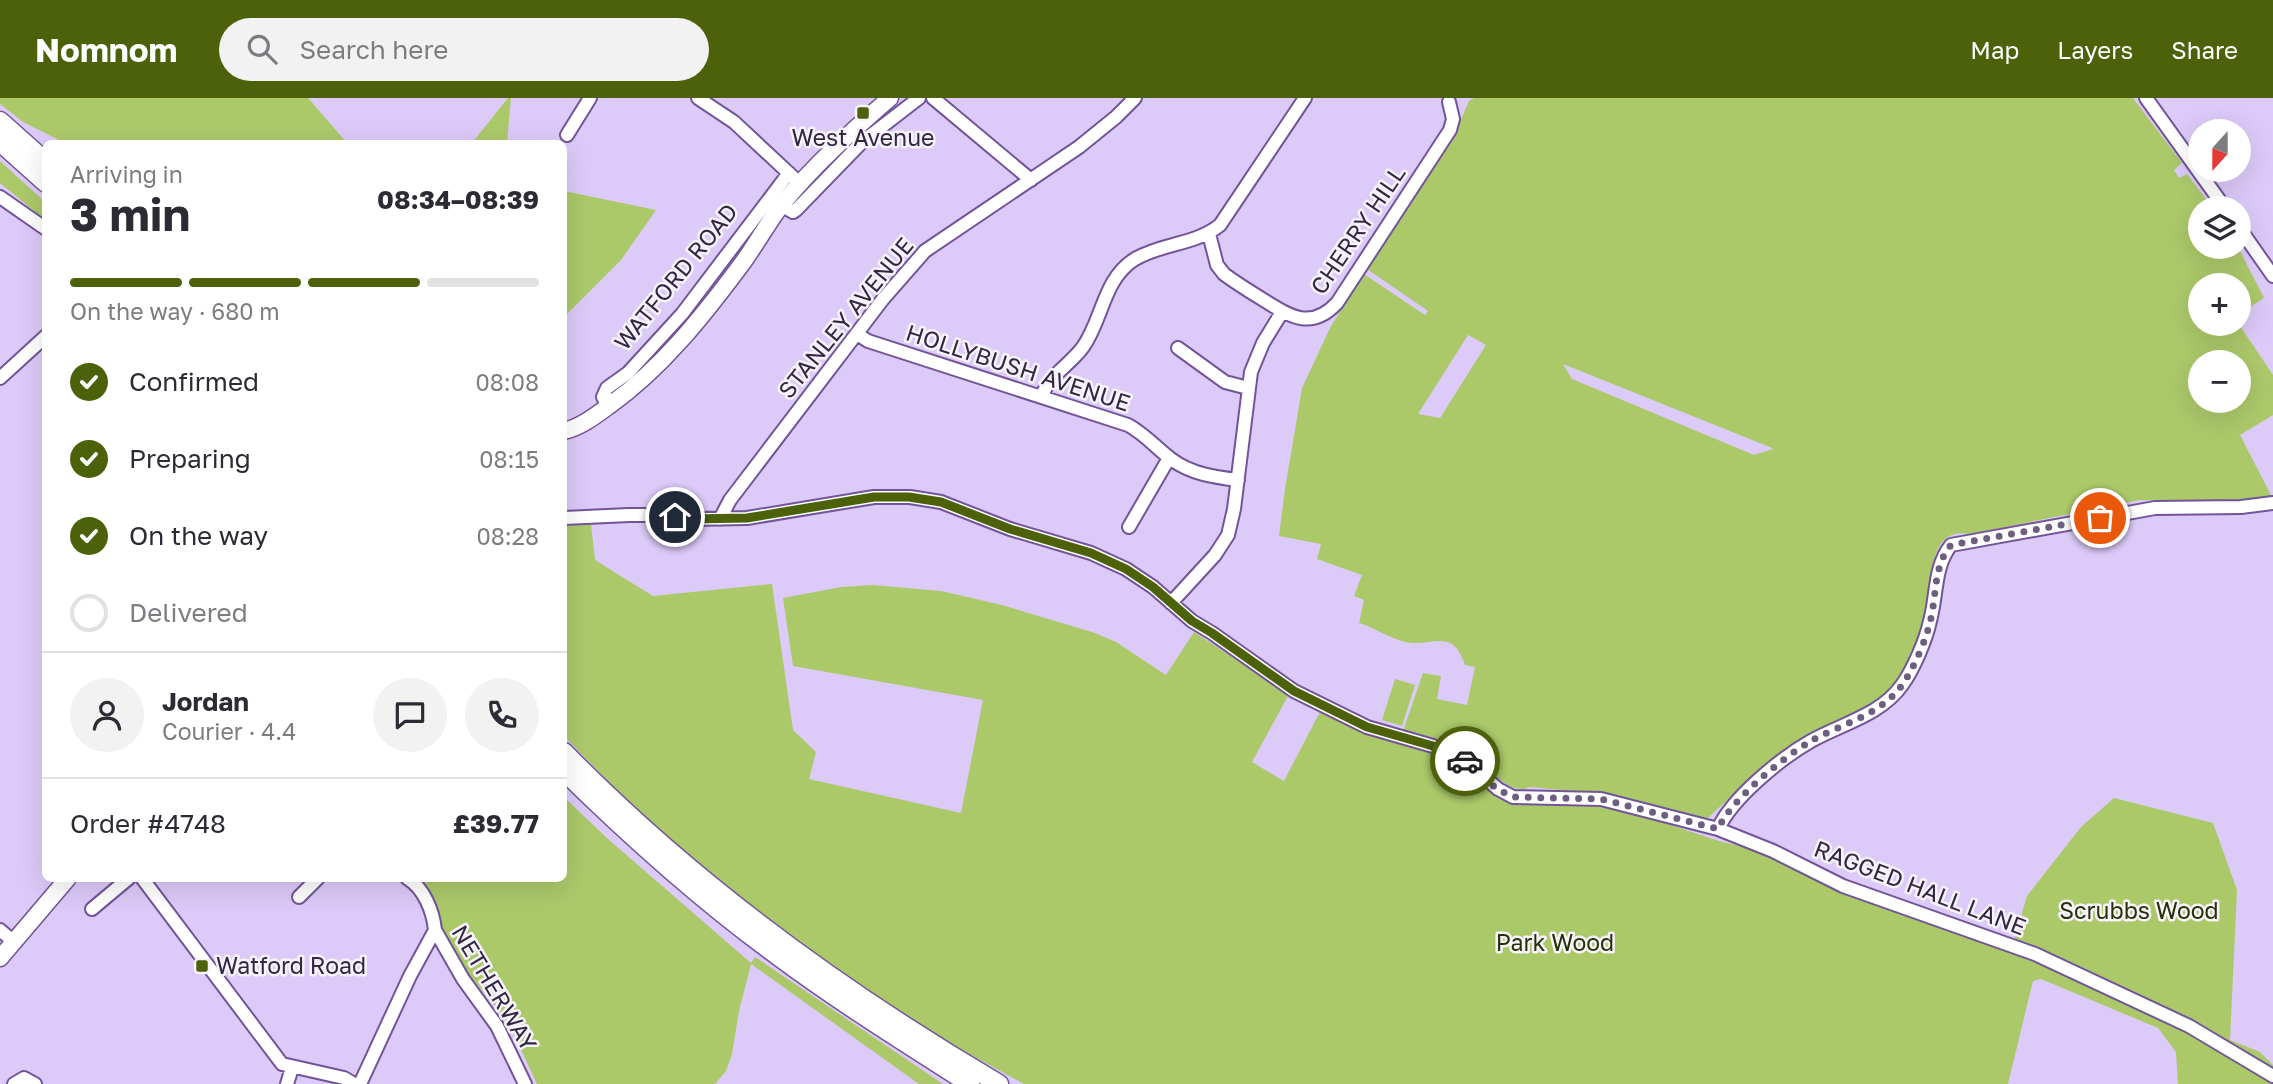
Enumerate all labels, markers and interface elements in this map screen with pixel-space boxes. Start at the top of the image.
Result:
search box [219,18,709,81]
text: Nomnom [35,30,177,69]
icon: search [243,30,281,68]
text: Search here [299,34,448,65]
text: Map [1970,35,2019,64]
text: Layers [2057,35,2133,64]
text: Share [2171,35,2238,64]
marker: West Avenue [855,105,871,121]
north arrow [2188,119,2250,182]
map controls [2188,119,2251,413]
place label: West Avenue [792,123,934,151]
text: Arriving in [70,160,183,188]
street label: CHERRY HILL [1304,160,1410,299]
text: 08:34–08:39 [377,184,539,215]
text: 3 min [70,186,190,241]
button: layers [2188,196,2251,259]
street label: WATFORD ROAD [608,197,743,355]
street label: STANLEY AVENUE [772,231,919,403]
button: + [2188,273,2251,336]
text: On the way · 680 m [70,297,280,325]
street label: HOLLYBUSH AVENUE [903,318,1134,417]
button: − [2188,350,2251,413]
icon: check [70,363,108,401]
text: Confirmed [129,366,259,397]
text: 08:08 [476,368,539,396]
icon: check [70,440,108,478]
text: Preparing [129,443,251,474]
text: 08:15 [479,445,539,473]
pin [645,487,705,547]
pin [2070,488,2130,548]
icon: home [656,498,694,536]
icon: bag [2081,499,2119,537]
icon: check [70,517,108,555]
text: On the way [129,520,268,551]
text: 08:28 [476,522,539,550]
text: Delivered [129,597,248,628]
button: person [70,678,144,752]
button: chat [373,678,447,752]
button: phone [465,678,539,752]
text: Jordan [162,686,249,717]
text: Courier · 4.4 [162,717,296,745]
courier [1430,726,1500,796]
icon: car [1446,742,1484,780]
text: Order #4748 [70,808,226,839]
text: £39.77 [453,808,539,839]
street label: RAGGED HALL LANE [1811,834,2030,940]
park label: Scrubbs Wood [2059,896,2219,924]
street label: NETHERWAY [446,920,543,1056]
park label: Park Wood [1496,928,1614,956]
place label: Watford Road [216,951,366,979]
marker: Watford Road [194,958,210,974]

